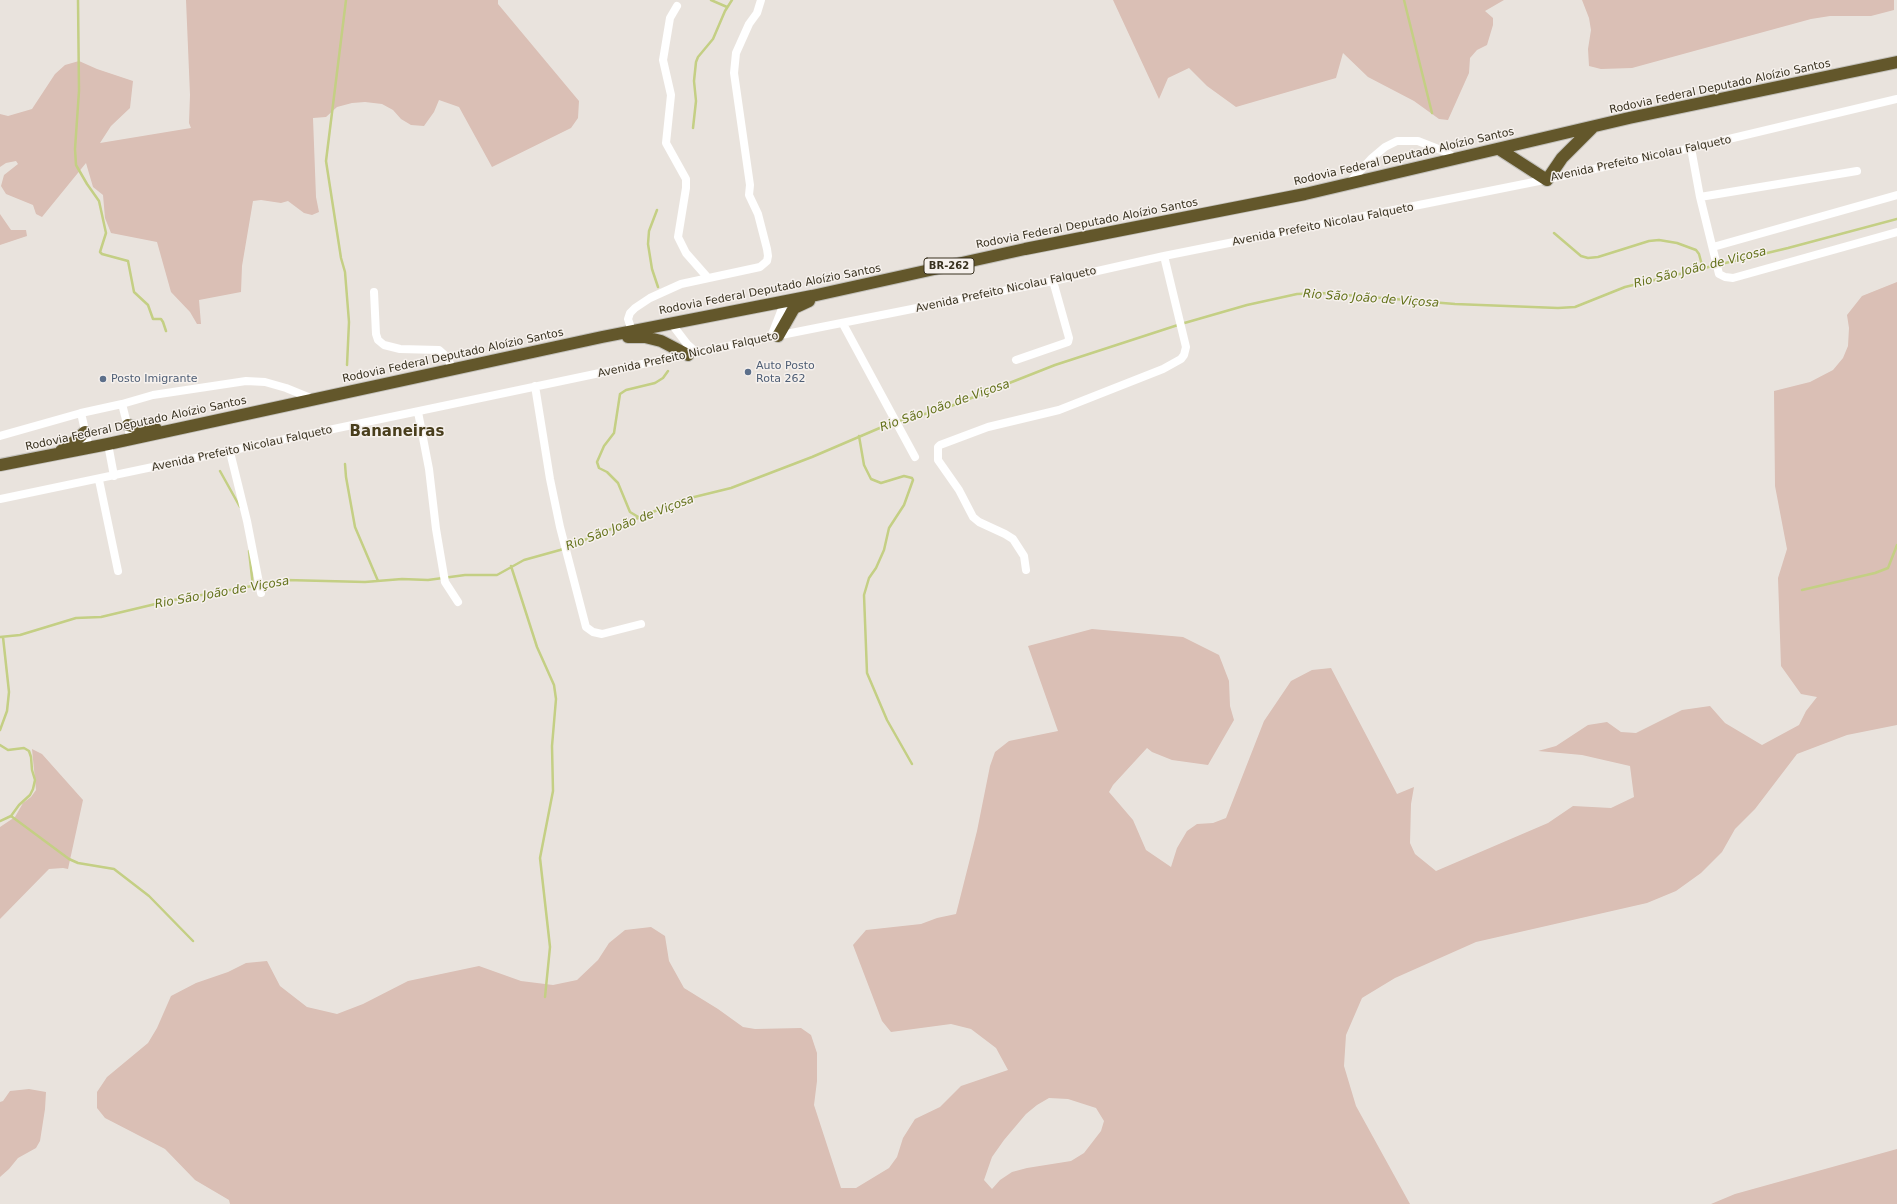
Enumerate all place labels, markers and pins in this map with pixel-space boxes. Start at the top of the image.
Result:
place label: Auto Posto Rota 262 [756,359,815,385]
marker: Auto Posto Rota 262 [743,367,753,377]
place label: Posto Imigrante [111,372,198,386]
marker: Posto Imigrante [98,374,108,384]

